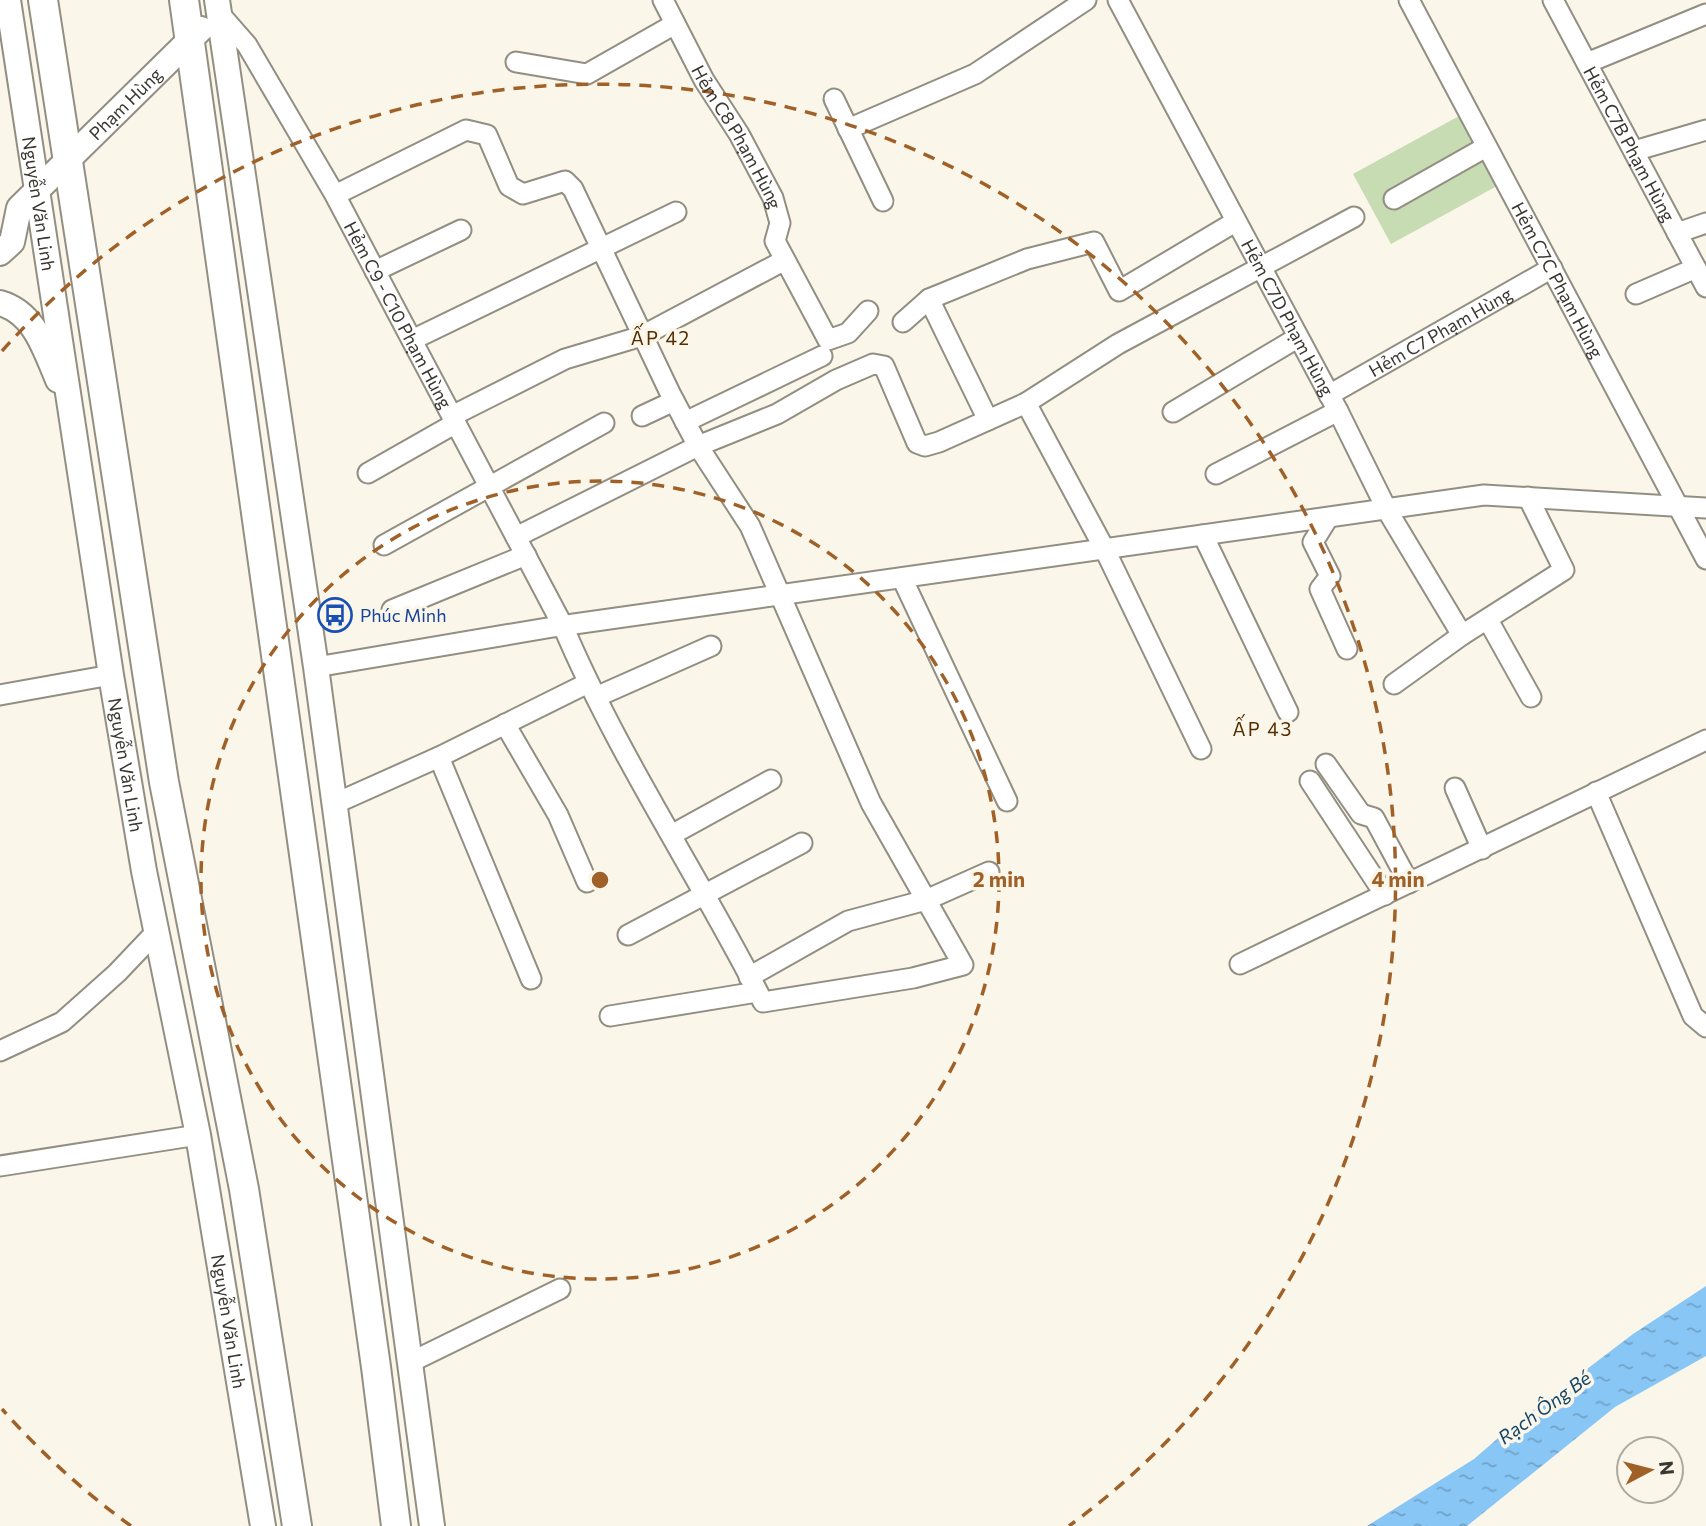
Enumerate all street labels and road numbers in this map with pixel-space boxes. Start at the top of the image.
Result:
street label: Hẻm C8 Phạm Hùng [687,61,787,211]
street label: Hẻm C7B Phạm Hùng [1579,62,1680,226]
street label: Phạm Hùng [84,63,167,144]
street label: Nguyễn Văn Linh [18,135,60,272]
street label: Hẻm C7C Phạm Hùng [1507,198,1608,362]
street label: Hẻm C9 - C10 Phạm Hùng [340,217,457,413]
street label: Hẻm C7D Phạm Hùng [1237,235,1339,400]
street label: Hẻm C7 Phạm Hùng [1365,282,1516,381]
street label: Nguyễn Văn Linh [104,696,148,834]
street label: Nguyễn Văn Linh [207,1253,251,1390]

